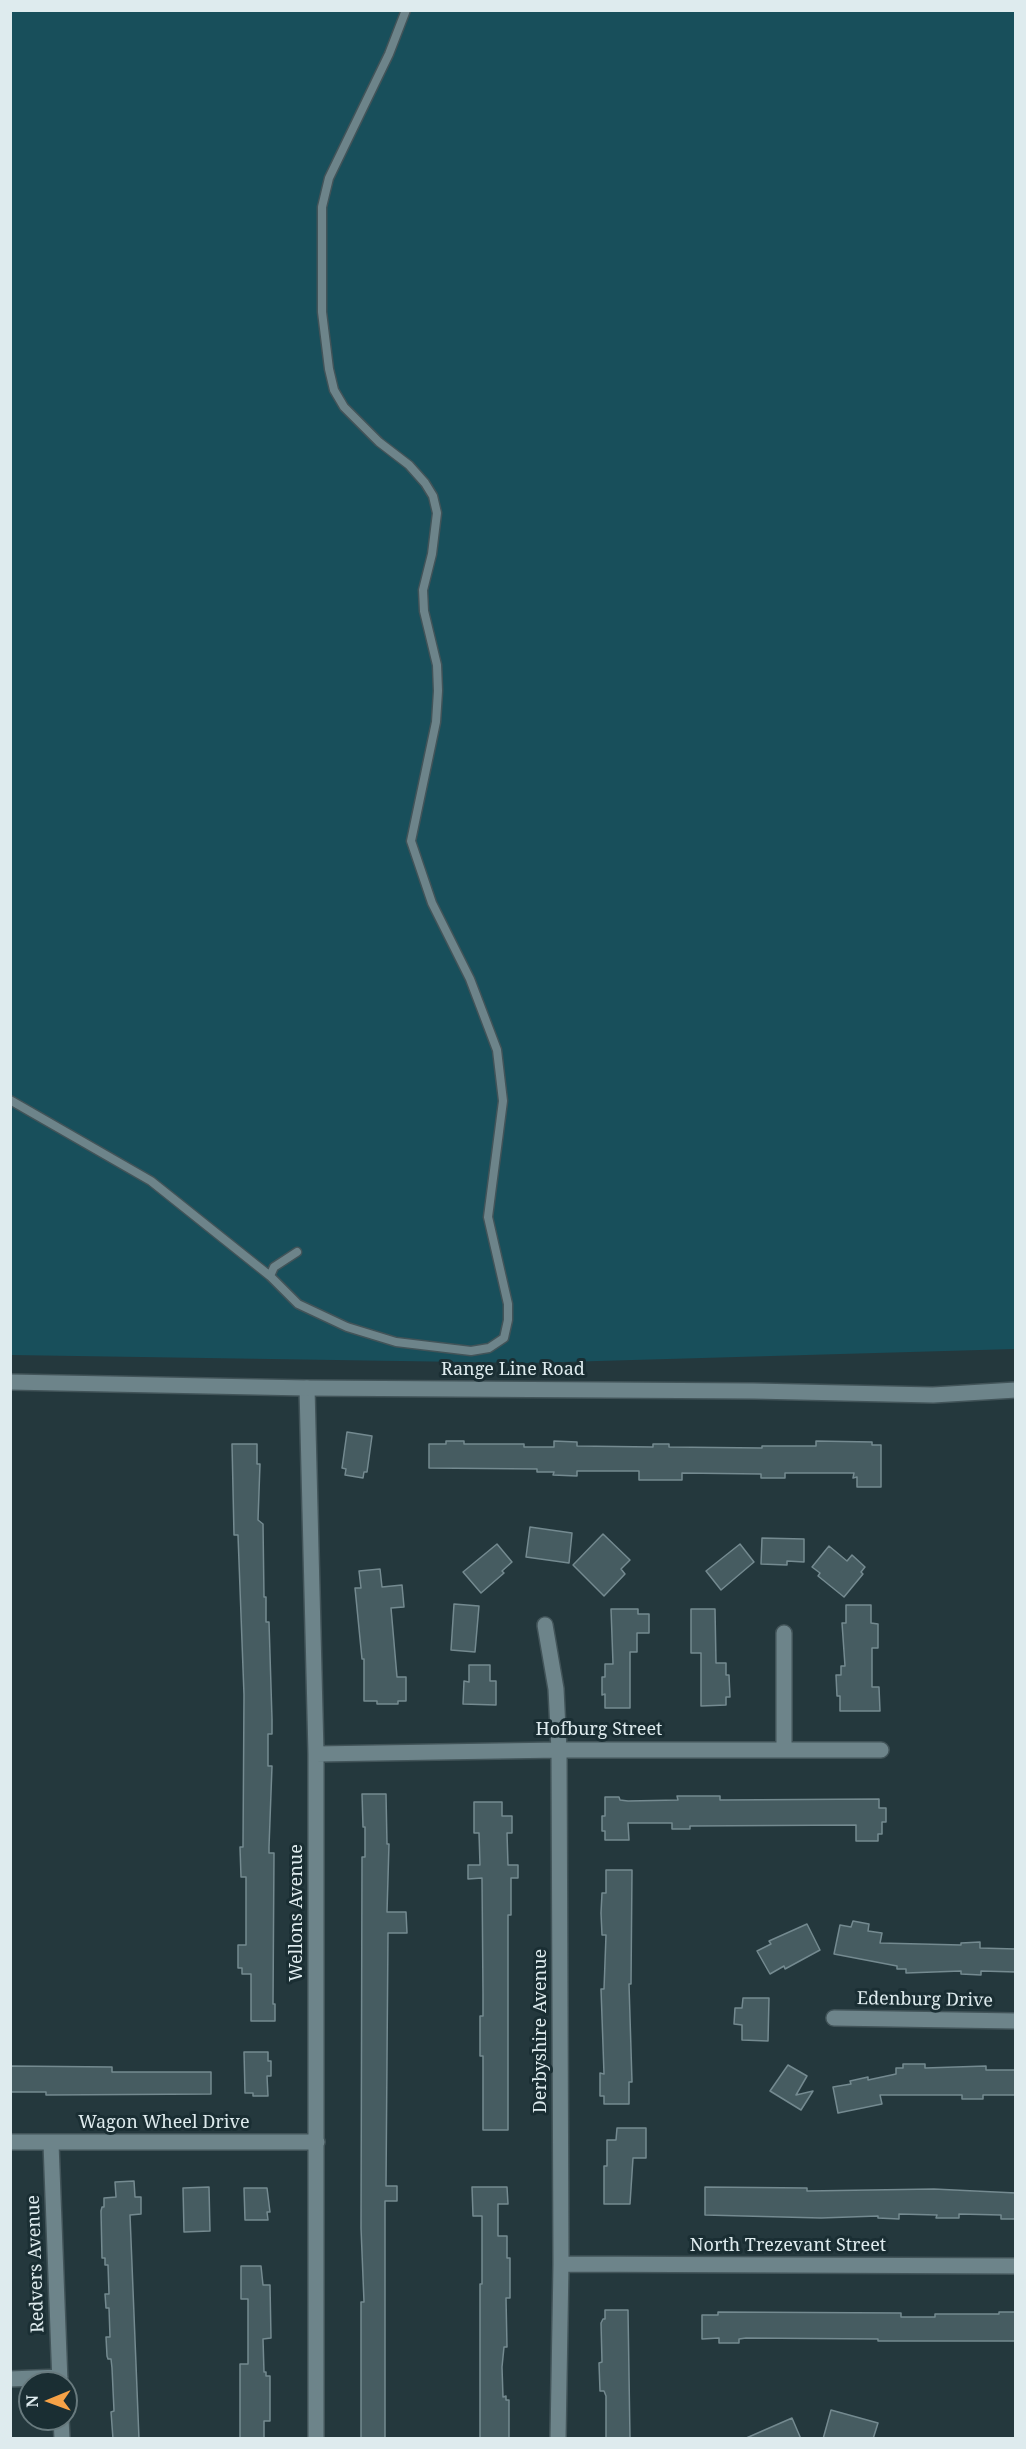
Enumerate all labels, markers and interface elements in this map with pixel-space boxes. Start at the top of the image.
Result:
street label: Range Line Road [441,1359,585,1381]
street label: Hofburg Street [536,1719,662,1741]
street label: Wellons Avenue [286,1844,308,1982]
street label: Derbyshire Avenue [530,1949,552,2113]
street label: Edenburg Drive [857,1988,993,2012]
street label: Wagon Wheel Drive [78,2112,250,2134]
street label: Redvers Avenue [23,2195,49,2333]
street label: North Trezevant Street [690,2235,886,2257]
north arrow [18,2371,78,2431]
text: N [21,2395,43,2408]

